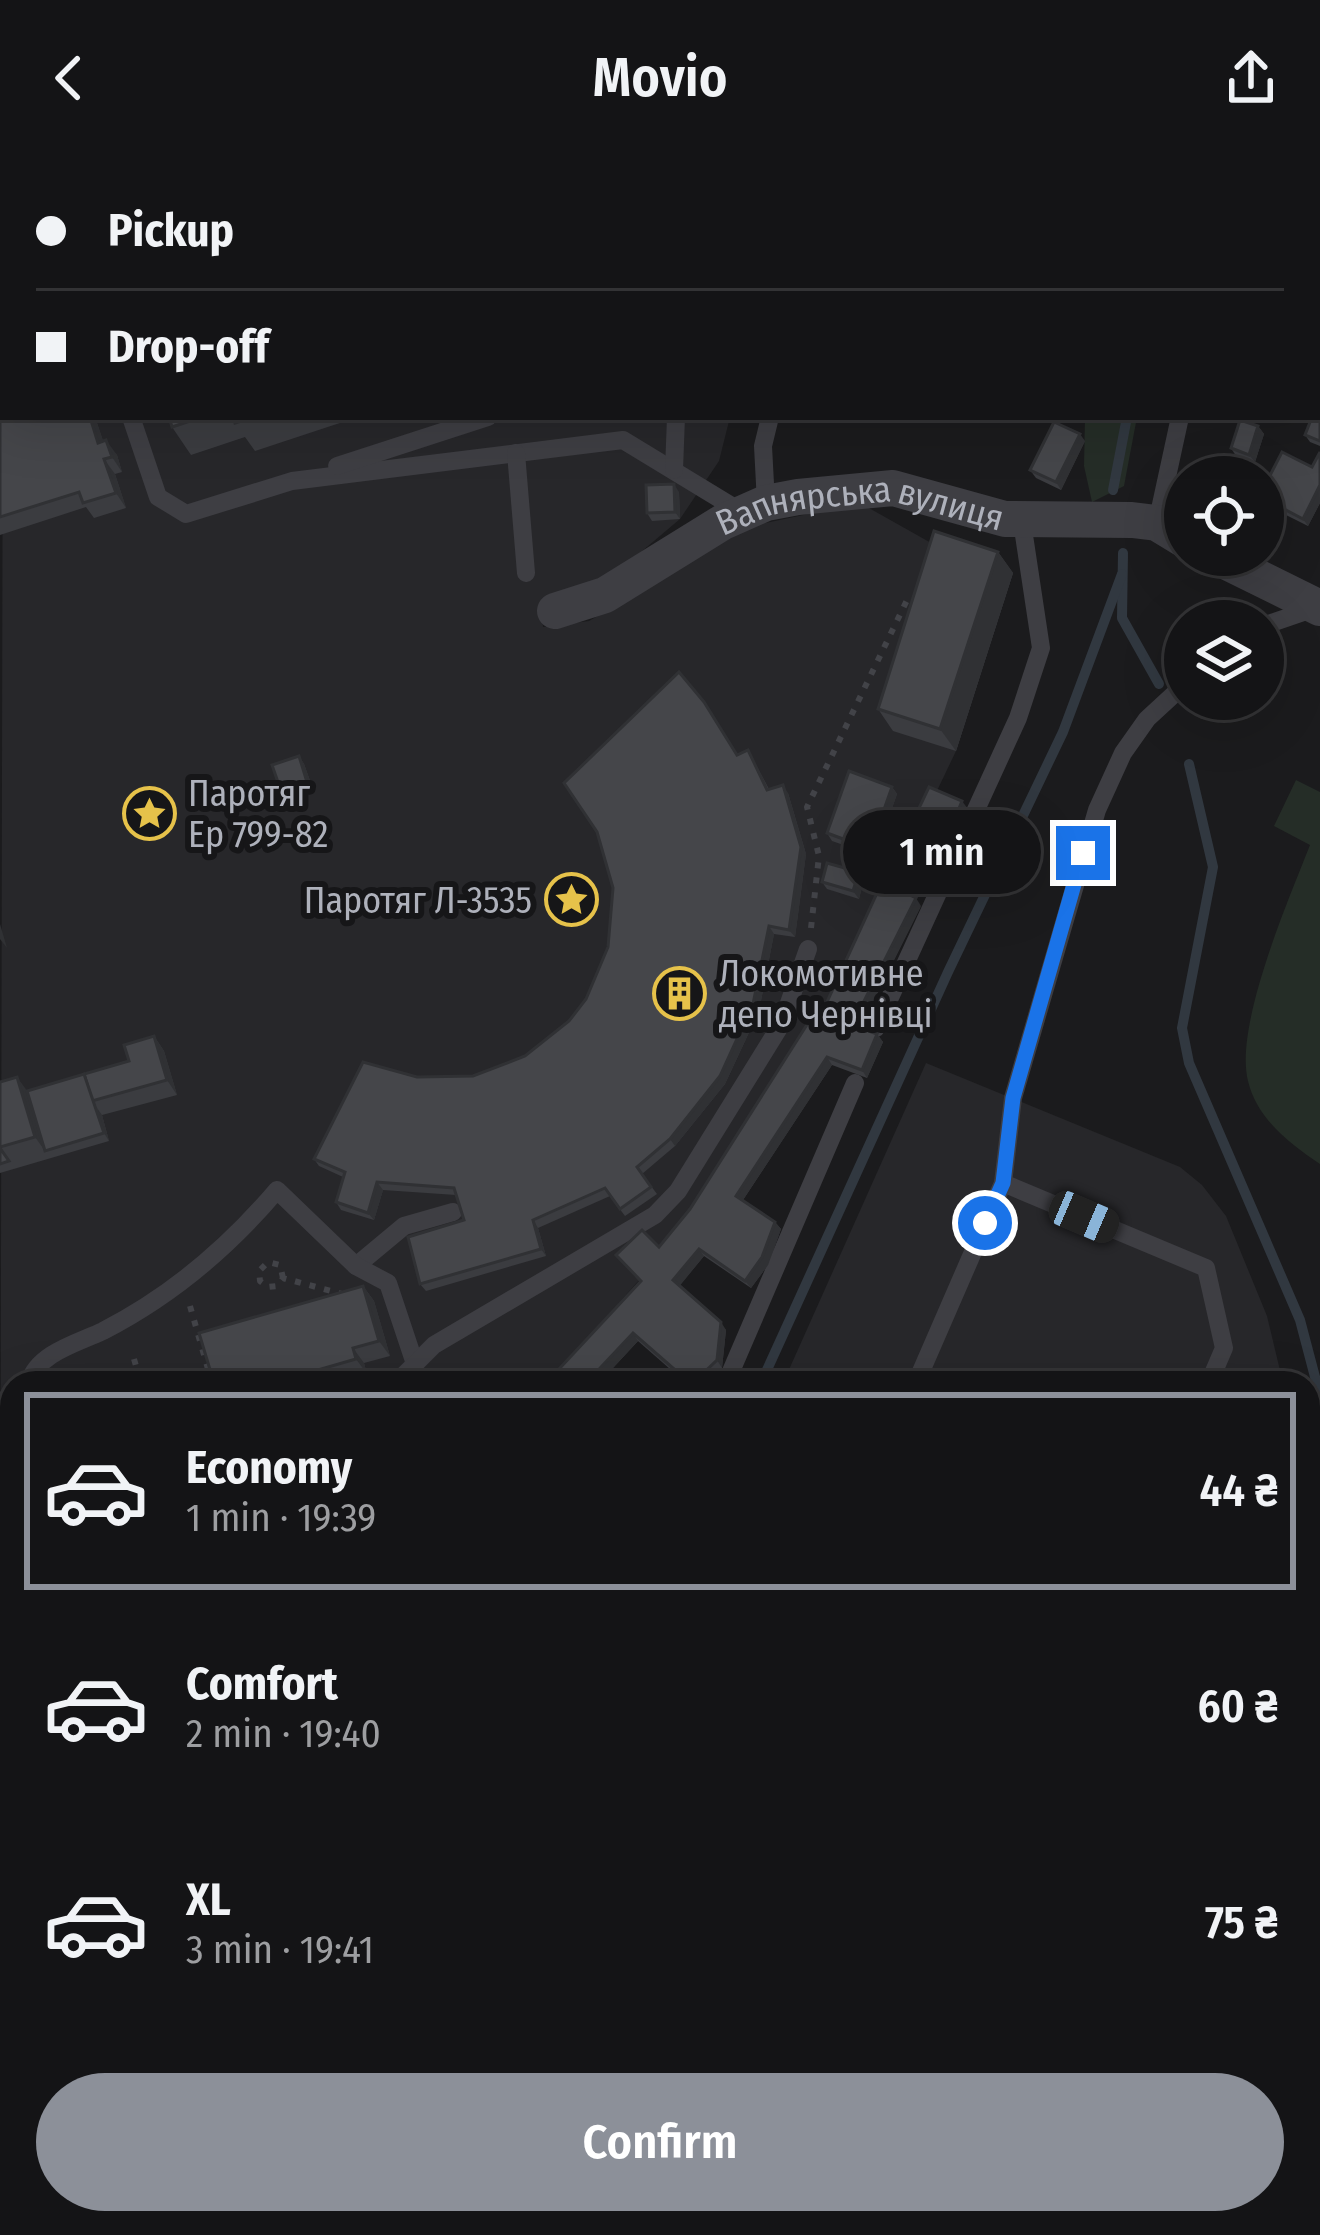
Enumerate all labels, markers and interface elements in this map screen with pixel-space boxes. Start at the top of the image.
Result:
icon: back [36,45,102,111]
icon: share [1218,45,1284,111]
text: Movio [593,46,728,110]
text: Pickup [108,204,234,258]
text: Drop-off [108,320,269,374]
map controls [1164,456,1284,720]
button: locate [1164,456,1284,576]
street label: Вапнярська вулиця [709,467,1009,545]
button: layers [1164,600,1284,720]
place label: Паротяг Ер 799-82 [188,772,328,857]
place icon: Паротяг Ер 799-82 [121,786,177,842]
callout: 1 min [843,811,1041,895]
route end [1056,826,1110,880]
text: 1 min [900,829,984,875]
place icon: Паротяг Л-3535 [543,872,599,928]
place label: Паротяг Л-3535 [304,879,532,923]
place label: Локомотивне депо Чернівці [719,952,932,1037]
building icon: Локомотивне депо Чернівці [652,966,708,1022]
car [1044,1186,1124,1248]
route start [958,1196,1012,1250]
icon: car [42,1437,150,1545]
text: Economy [186,1441,352,1495]
text: 44 ₴ [1199,1464,1278,1518]
text: 1 min · 19:39 [186,1495,376,1541]
icon: car [42,1653,150,1761]
text: Comfort [186,1657,338,1711]
text: 60 ₴ [1198,1680,1278,1734]
text: 2 min · 19:40 [186,1711,381,1757]
icon: car [42,1869,150,1977]
text: XL [186,1873,231,1927]
text: 75 ₴ [1205,1896,1278,1950]
text: 3 min · 19:41 [186,1927,374,1973]
button: Confirm [36,2073,1284,2211]

